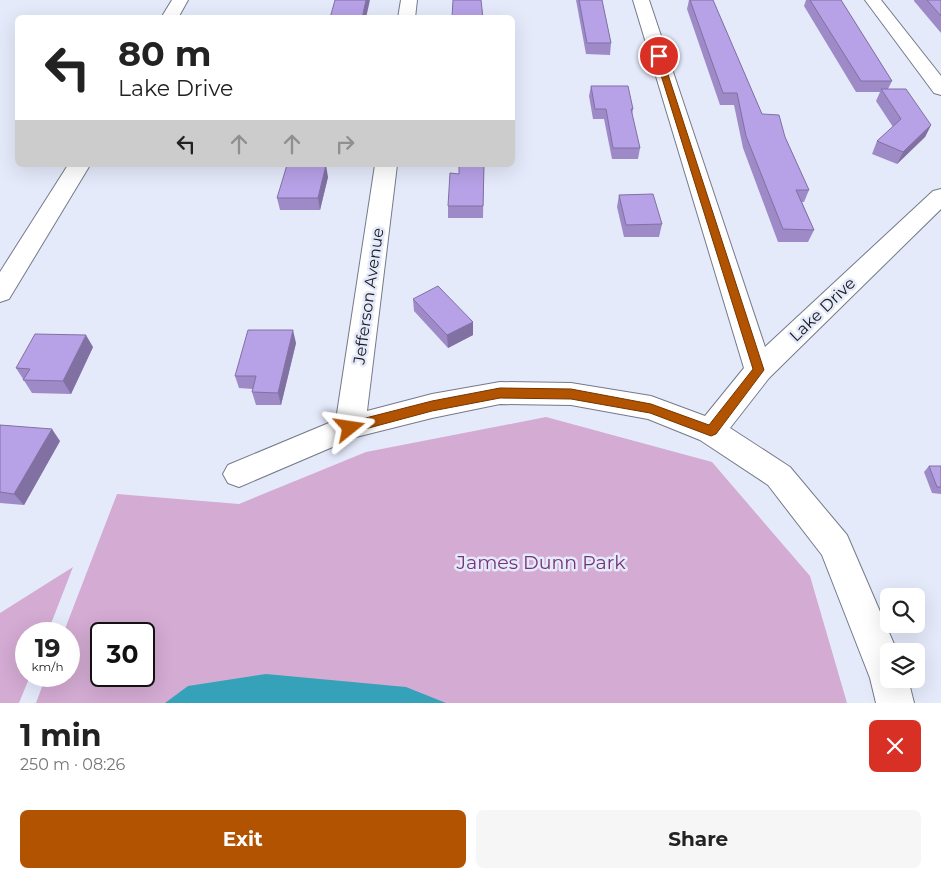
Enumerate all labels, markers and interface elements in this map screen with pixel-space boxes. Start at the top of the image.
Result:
text: 80 m [118,32,212,75]
icon: left [35,35,100,100]
pin [638,35,680,77]
icon: arrive [645,42,673,70]
text: Lake Drive [118,75,233,102]
icon: left [172,130,200,158]
icon: ahead [225,130,253,158]
icon: ahead [278,130,306,158]
icon: right [331,130,359,158]
street label: Jefferson Avenue [349,227,387,367]
street label: Lake Drive [786,273,859,345]
position arrow [323,401,375,453]
park label: James Dunn Park [455,551,626,574]
map controls [880,588,925,688]
button: search [880,588,925,633]
speed limit sign: 30 [90,622,155,687]
text: 19 [35,633,60,663]
button: layers [880,643,925,688]
text: km/h [31,659,64,674]
text: 1 min [20,717,101,754]
button: close [869,720,921,772]
text: 250 m · 08:26 [20,755,125,774]
button: Exit [20,810,466,868]
button: Share [476,810,921,868]

